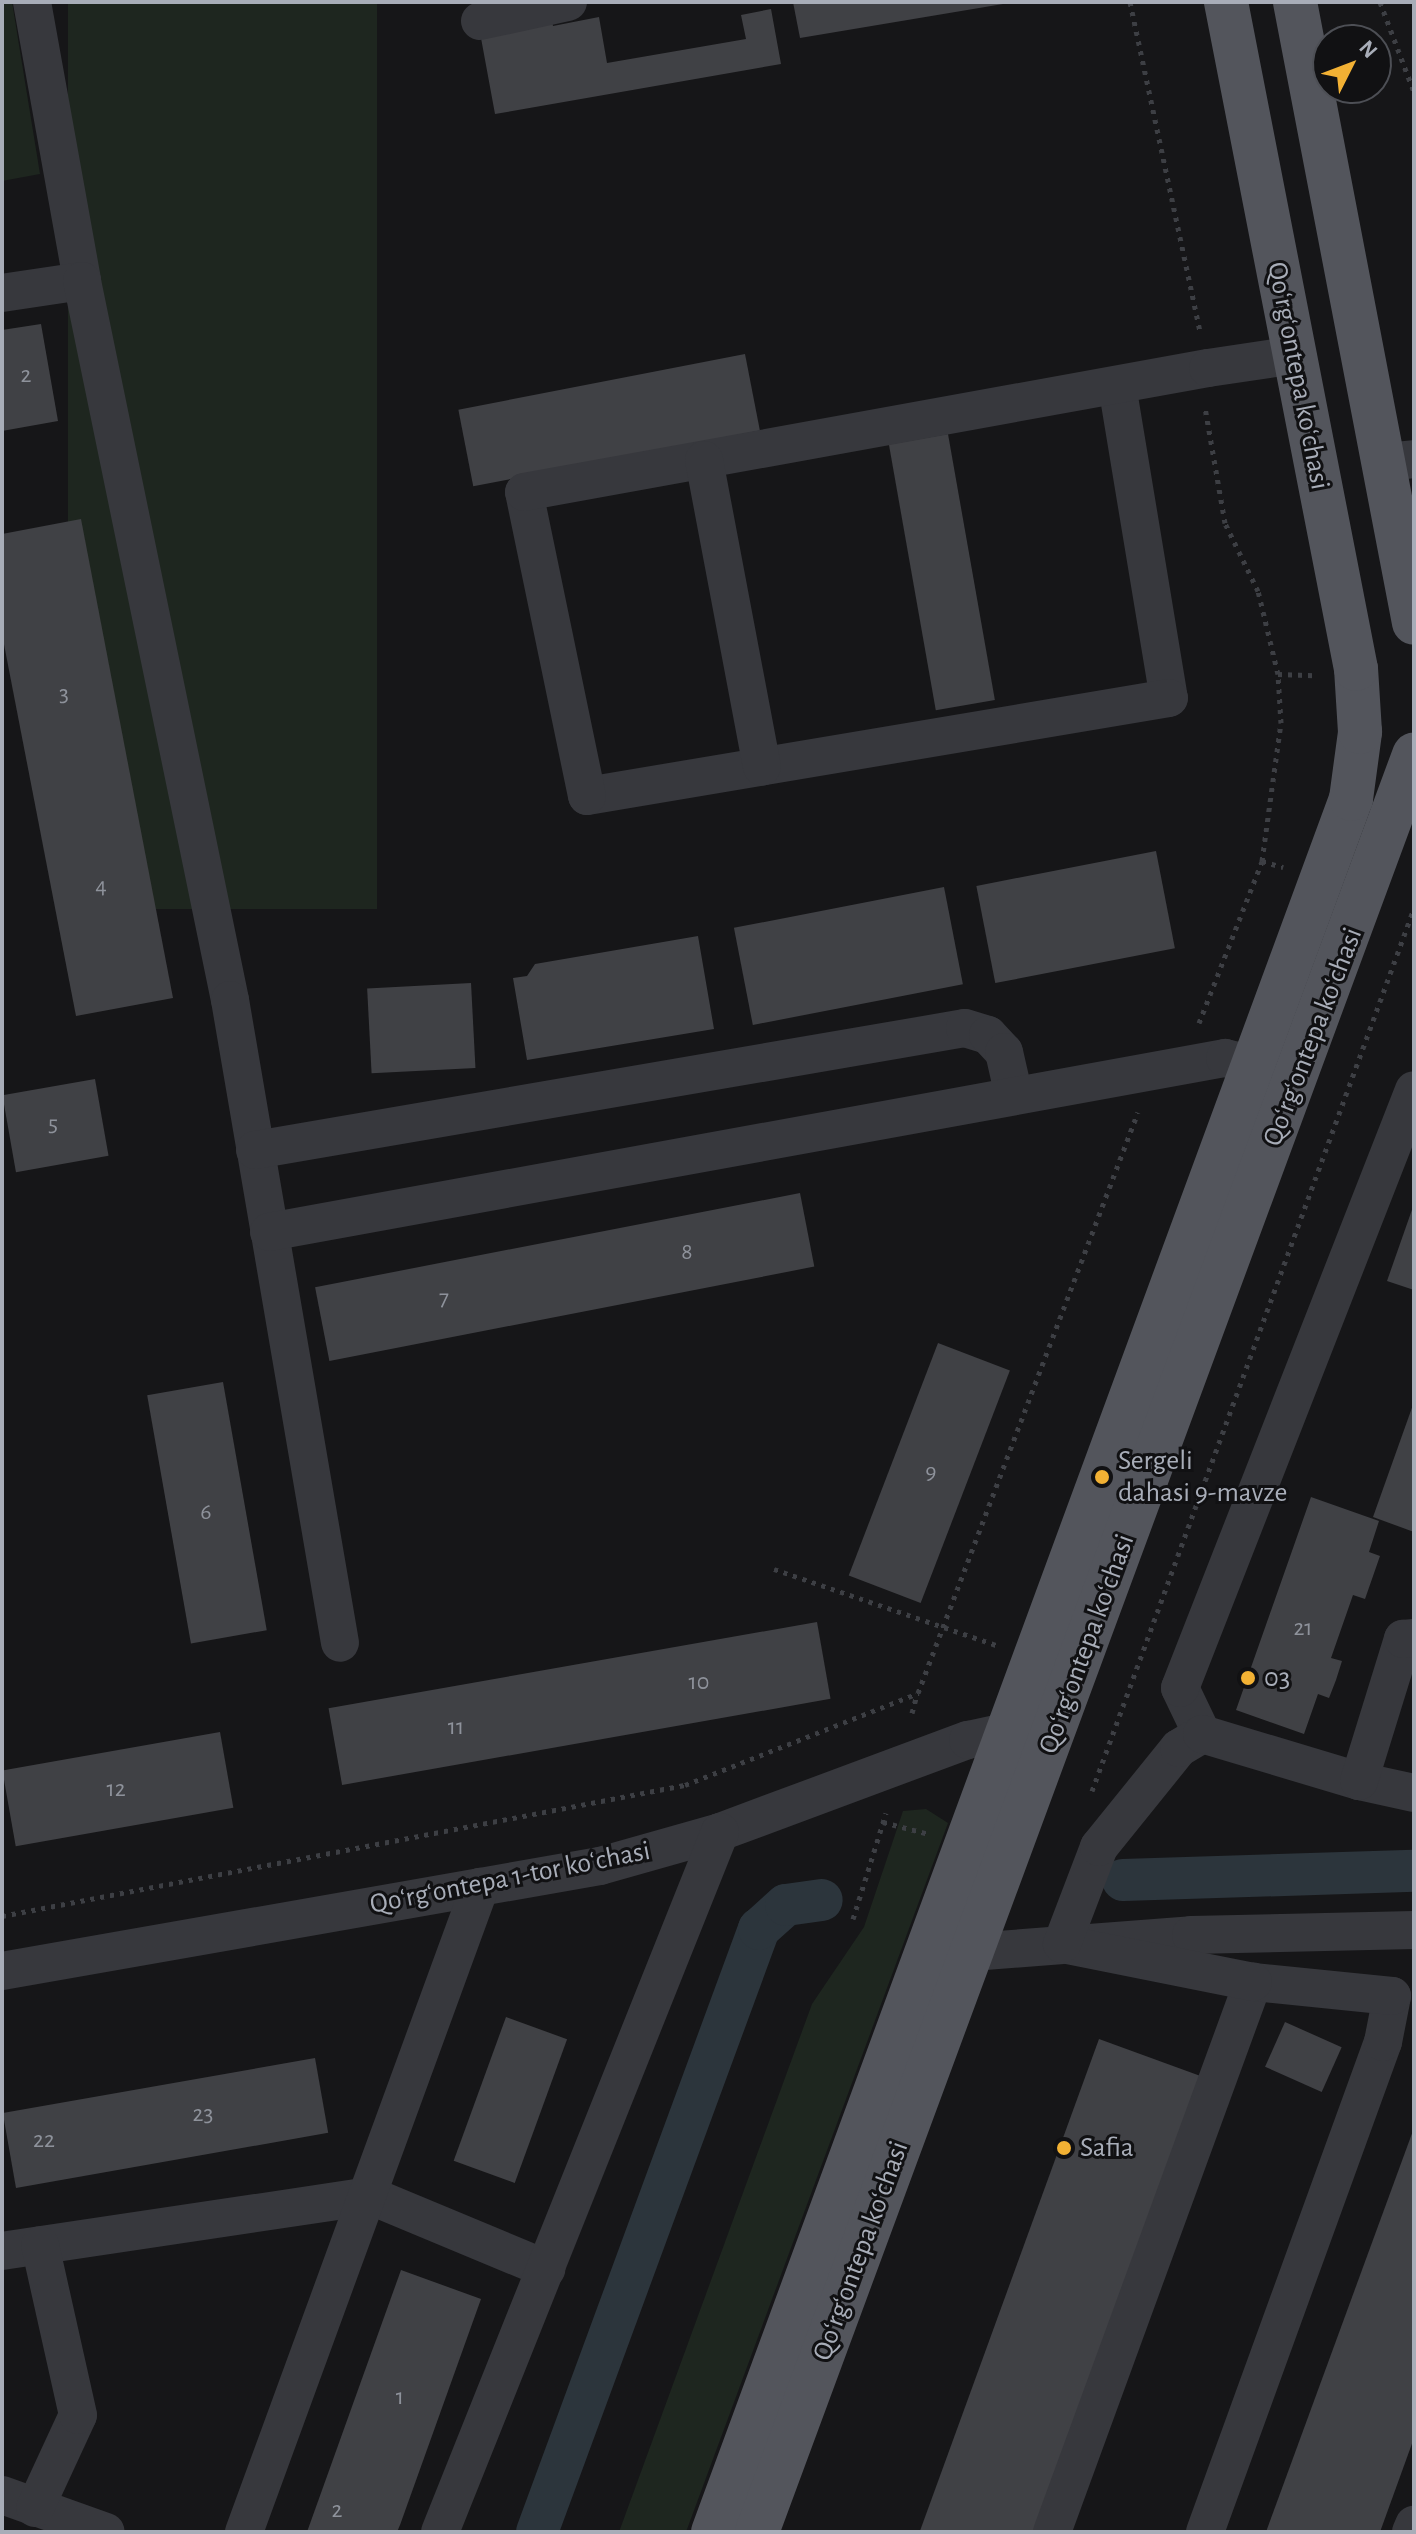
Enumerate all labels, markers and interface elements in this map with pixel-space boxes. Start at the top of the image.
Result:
north arrow [1312,24,1392,104]
text: N [1355,36,1382,62]
street label: Qoʻrgʻontepa koʻchasi [1259,259,1337,493]
house number: 2 [21,362,31,390]
house number: 3 [59,681,69,709]
house number: 4 [95,873,107,901]
street label: Qoʻrgʻontepa koʻchasi [1256,923,1370,1151]
house number: 5 [48,1111,58,1139]
house number: 8 [681,1239,693,1267]
house number: 7 [439,1285,449,1313]
place label: Sergeli dahasi 9-mavze [1118,1444,1287,1510]
house number: 9 [925,1459,937,1487]
marker: Sergeli dahasi 9-mavze [1093,1468,1111,1486]
house number: 6 [200,1499,212,1527]
street label: Qoʻrgʻontepa koʻchasi [1032,1530,1142,1758]
house number: 21 [1293,1615,1313,1643]
place label: 03 [1264,1661,1290,1695]
house number: 10 [689,1669,709,1697]
marker: 03 [1239,1669,1257,1687]
house number: 11 [448,1714,464,1742]
house number: 12 [106,1776,126,1804]
street label: Qoʻrgʻontepa 1-tor koʻchasi [367,1834,653,1922]
house number: 23 [193,2101,213,2129]
house number: 22 [33,2127,55,2155]
place label: Safia [1080,2131,1134,2165]
street label: Qoʻrgʻontepa koʻchasi [806,2137,916,2365]
marker: Safia [1055,2139,1073,2157]
house number: 1 [396,2384,404,2412]
house number: 2 [332,2497,342,2525]

